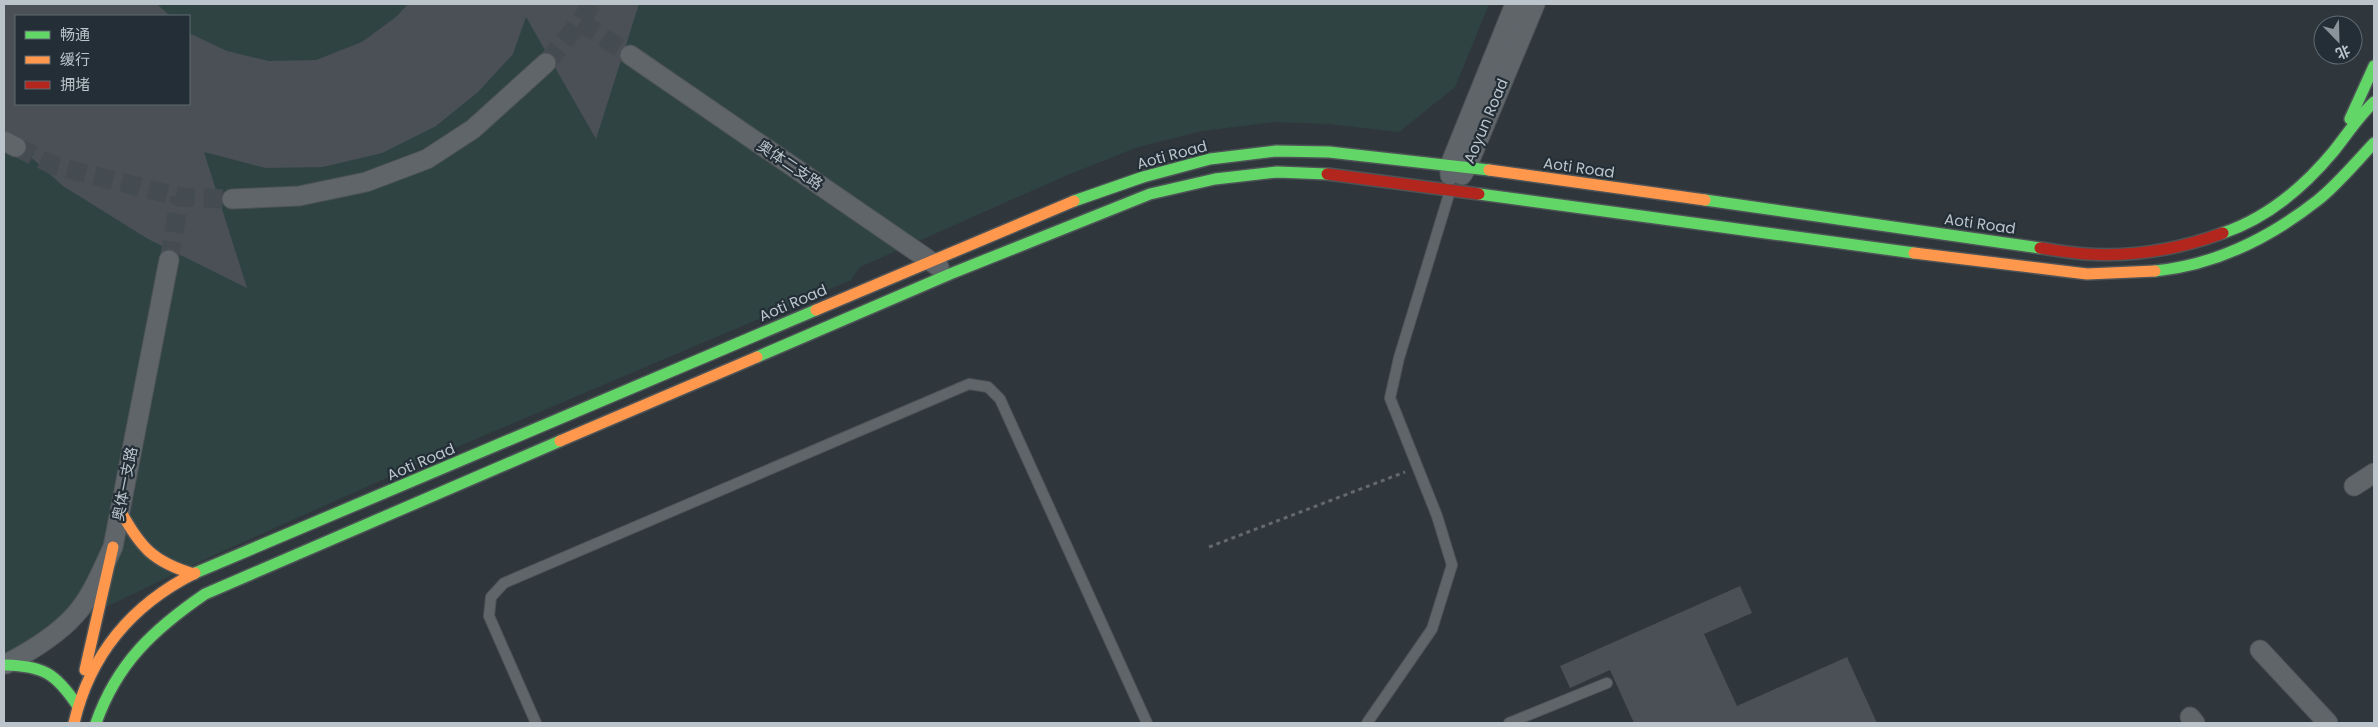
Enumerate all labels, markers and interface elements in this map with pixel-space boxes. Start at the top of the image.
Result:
legend [15,15,190,105]
north arrow [2313,15,2363,65]
text: 畅通 [60,24,90,45]
text: 北 [2333,40,2353,64]
text: 缓行 [60,49,90,70]
text: 拥堵 [60,74,90,95]
street label: Aoyun Road [1458,75,1513,167]
street label: 奥体二支路 [753,135,827,194]
street label: Aoti Road [1134,135,1209,174]
street label: Aoti Road [1542,152,1616,183]
street label: Aoti Road [1943,208,2017,239]
street label: Aoti Road [756,279,830,326]
street label: Aoti Road [384,438,458,485]
street label: 奥体一支路 [107,445,142,523]

